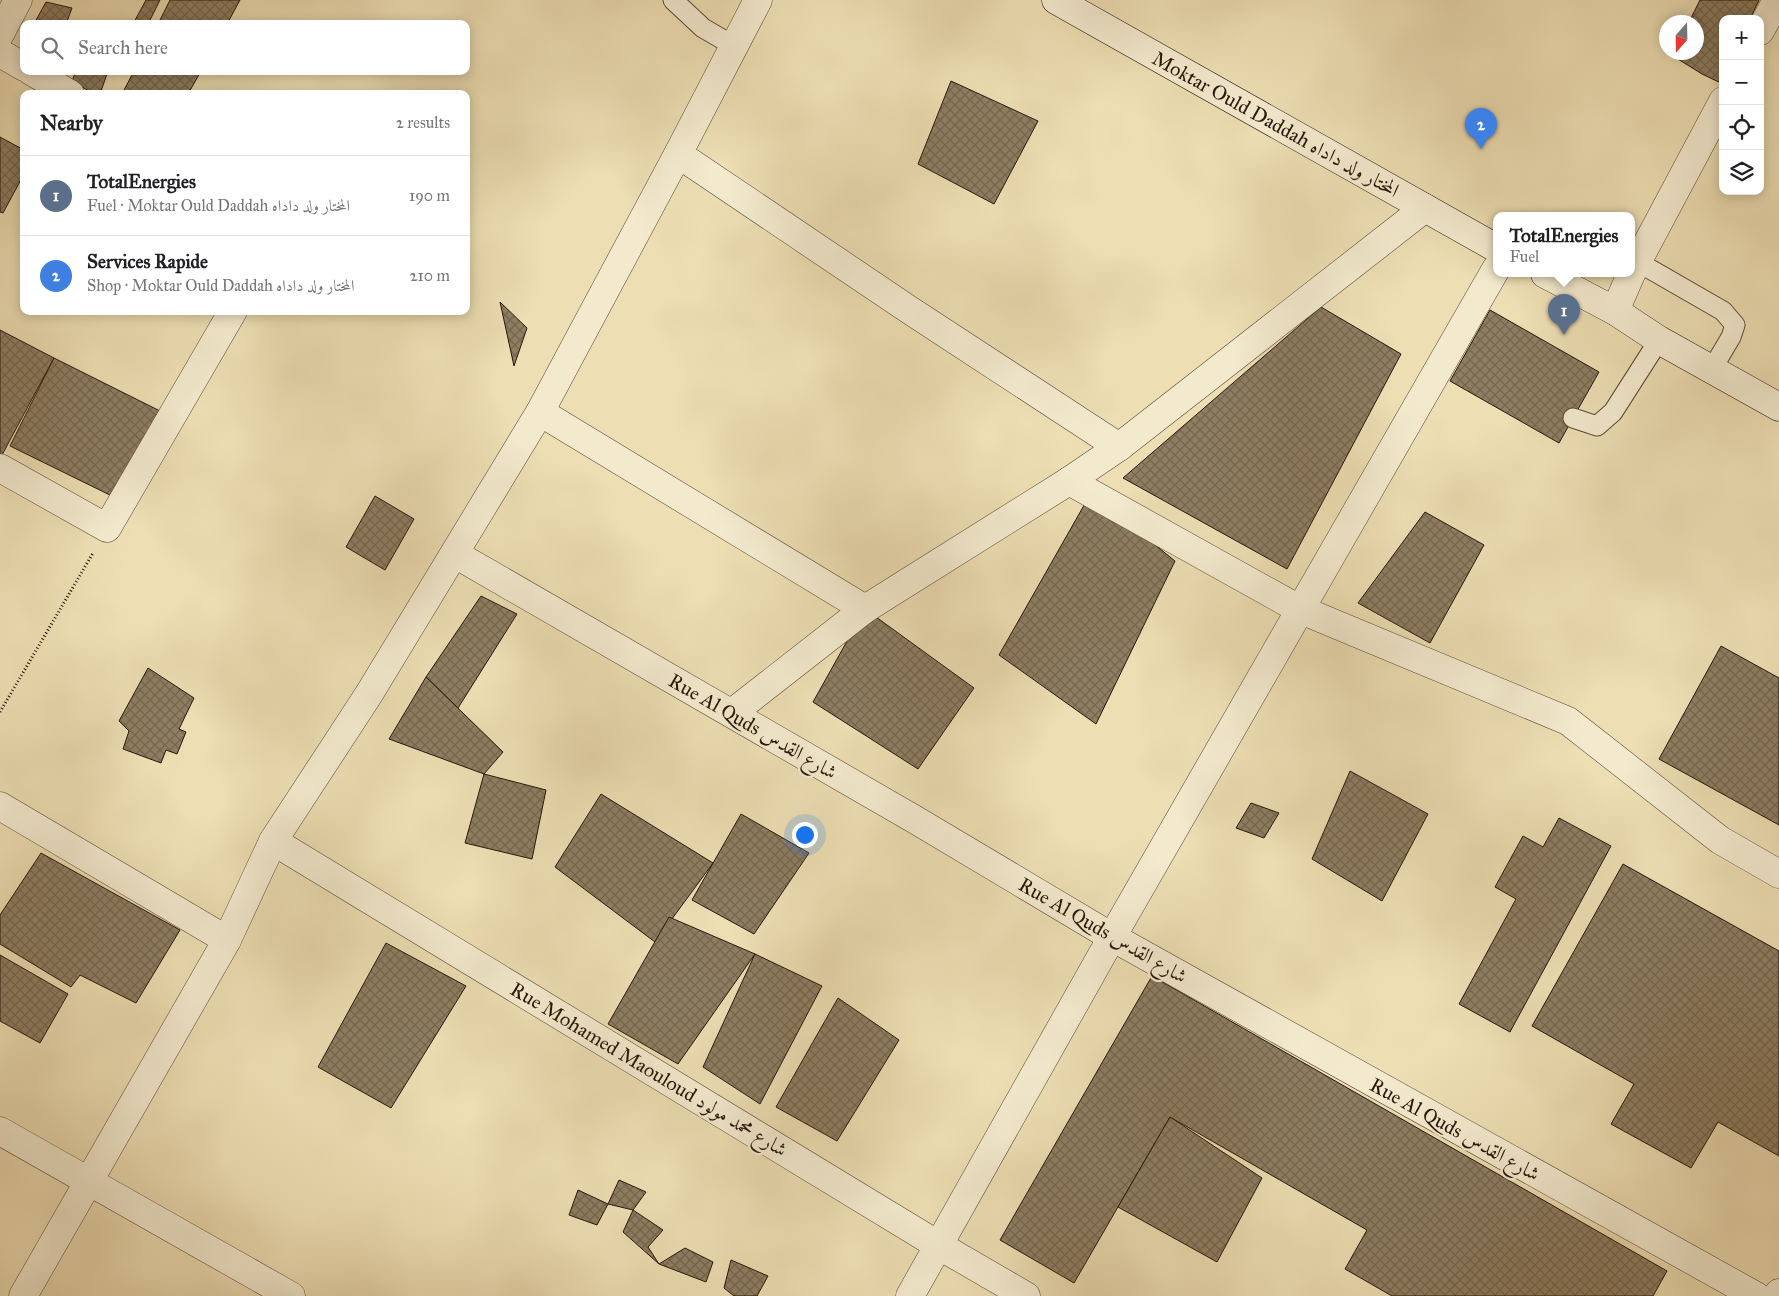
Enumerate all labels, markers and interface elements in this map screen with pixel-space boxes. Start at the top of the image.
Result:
north arrow [1659,15,1704,60]
map controls [1719,15,1764,195]
button: + [1719,15,1764,60]
search box [20,20,470,75]
icon: search [38,34,66,62]
text: Search here [78,36,168,59]
street label: Moktar Ould Daddah المختار ولد داداه [1148,46,1404,202]
button: − [1719,60,1764,105]
button: locate [1719,105,1764,150]
pin: 2 [1465,108,1497,149]
text: Nearby [40,110,103,136]
text: 2 results [396,113,450,132]
button: layers [1719,150,1764,195]
text: TotalEnergies [87,170,196,193]
text: 1 [53,186,59,205]
text: 190 m [409,186,450,205]
text: Fuel · Moktar Ould Daddah المختار ولد داداه [87,196,350,215]
popup [1493,212,1635,277]
text: TotalEnergies [1510,224,1618,247]
text: Fuel [1510,247,1539,266]
text: Services Rapide [87,250,208,273]
text: 2 [52,266,60,285]
text: 210 m [410,266,450,285]
text: Shop · Moktar Ould Daddah المختار ولد داداه [87,276,354,295]
pin: 1 [1548,294,1580,335]
street label: Rue Al Quds شارع القدس [662,668,841,789]
your location [792,822,818,848]
street label: Rue Al Quds شارع القدس [1012,872,1191,993]
street label: Rue Mohamed Maouloud شارع محمد مولود [503,977,792,1166]
street label: Rue Al Quds شارع القدس [1363,1072,1544,1191]

